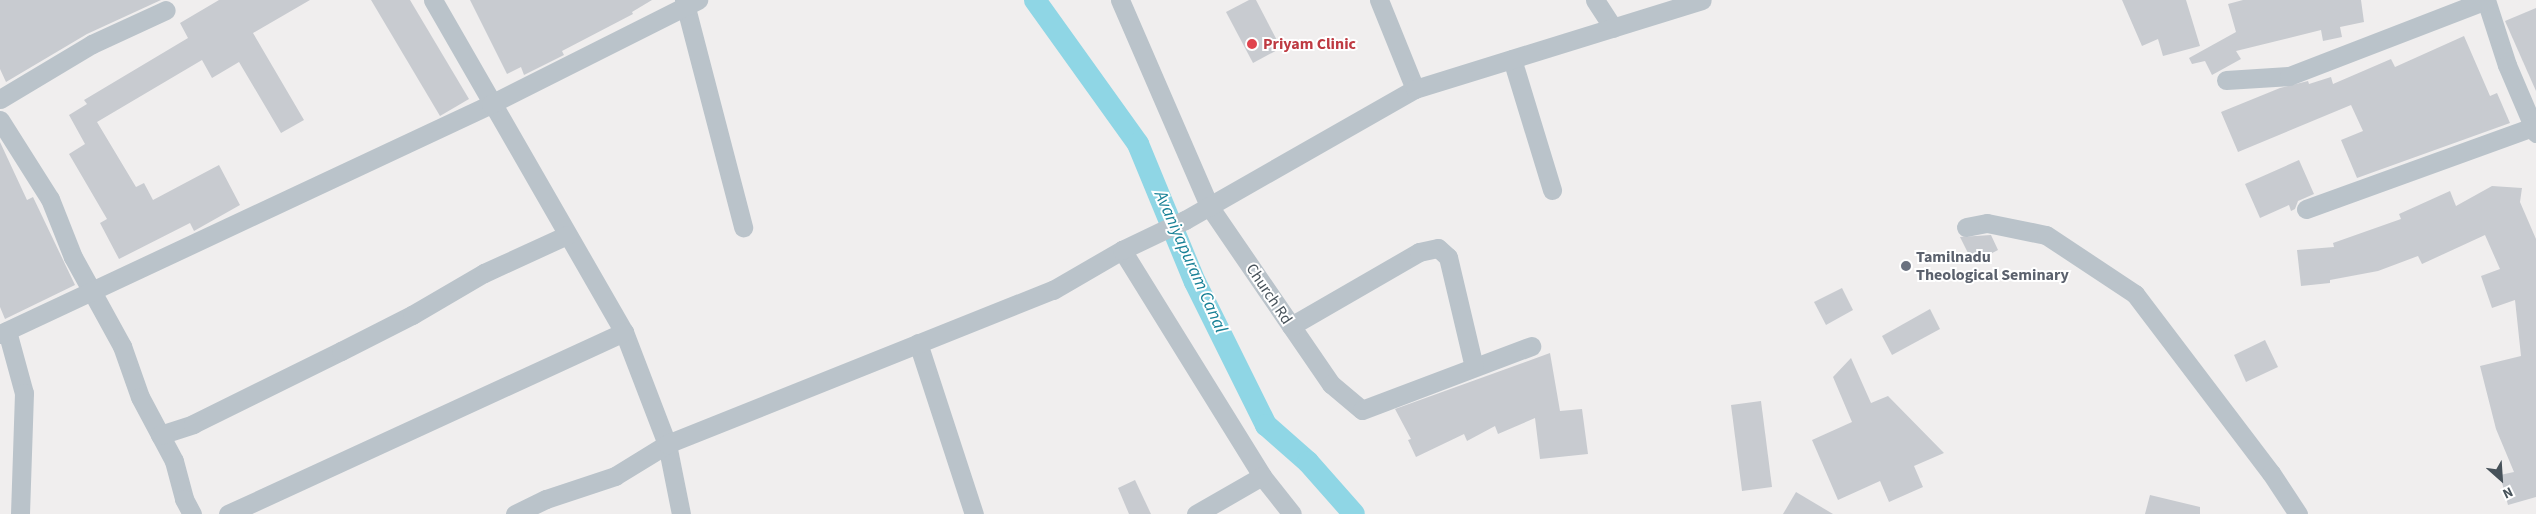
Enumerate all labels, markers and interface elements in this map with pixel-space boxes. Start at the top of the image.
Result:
place label: Priyam Clinic [1263,34,1356,54]
marker: Priyam Clinic [1245,37,1259,51]
water label: Avaniyapuram Canal [1149,187,1231,337]
place label: Tamilnadu Theological Seminary [1916,247,2069,285]
street label: Church Rd [1242,260,1296,328]
marker: Tamilnadu Theological Seminary [1900,260,1912,272]
north arrow [2476,454,2526,504]
text: N [2499,481,2516,504]

